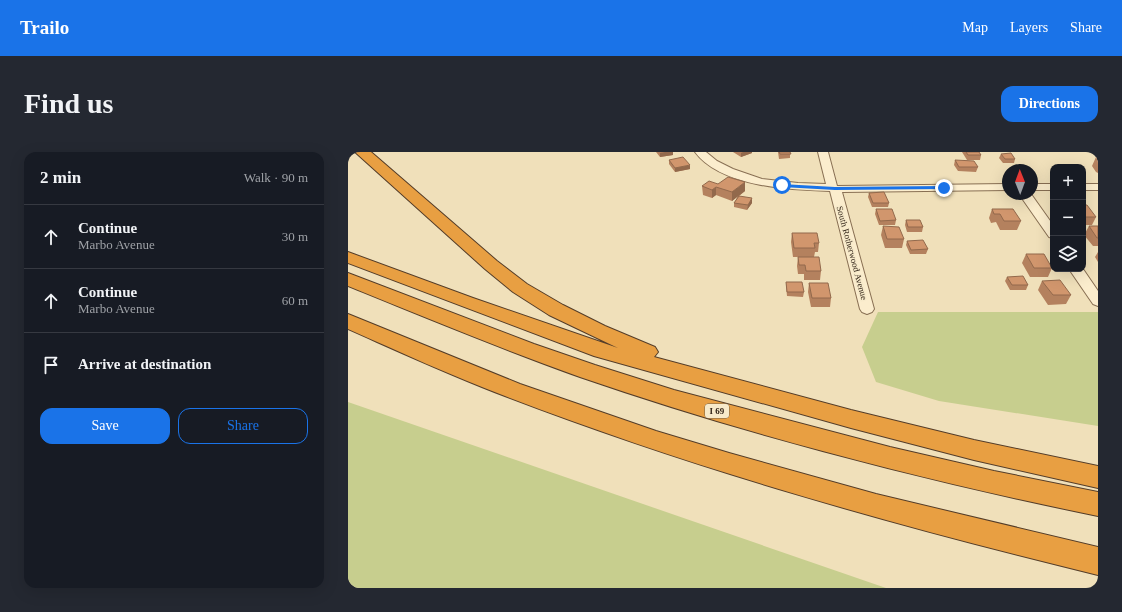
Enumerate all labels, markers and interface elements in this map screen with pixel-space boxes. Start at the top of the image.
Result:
text: Trailo [20,17,69,38]
text: Map [962,20,988,35]
text: Layers [1010,20,1048,35]
text: Share [1070,20,1102,35]
button: Directions [1001,86,1098,122]
text: Find us [24,88,114,119]
north arrow [1002,164,1038,200]
map controls [1050,164,1086,272]
button: + [1050,164,1086,200]
text: 2 min [40,168,81,187]
text: Walk · 90 m [244,170,308,185]
route start [773,176,791,194]
route end [935,179,953,197]
button: − [1050,200,1086,236]
street label: South Rotherwood Avenue [835,205,869,301]
text: Continue [78,220,137,236]
icon: ahead [40,226,62,248]
text: 30 m [282,229,308,244]
button: layers [1050,236,1086,272]
text: Marbo Avenue [78,237,155,252]
text: Continue [78,284,137,300]
icon: ahead [40,290,62,312]
text: 60 m [282,293,308,308]
text: Marbo Avenue [78,301,155,316]
icon: arrive [40,354,62,376]
text: Arrive at destination [78,356,211,372]
road number: I 69 [705,404,729,418]
button: Save [40,408,170,444]
button: Share [178,408,308,444]

